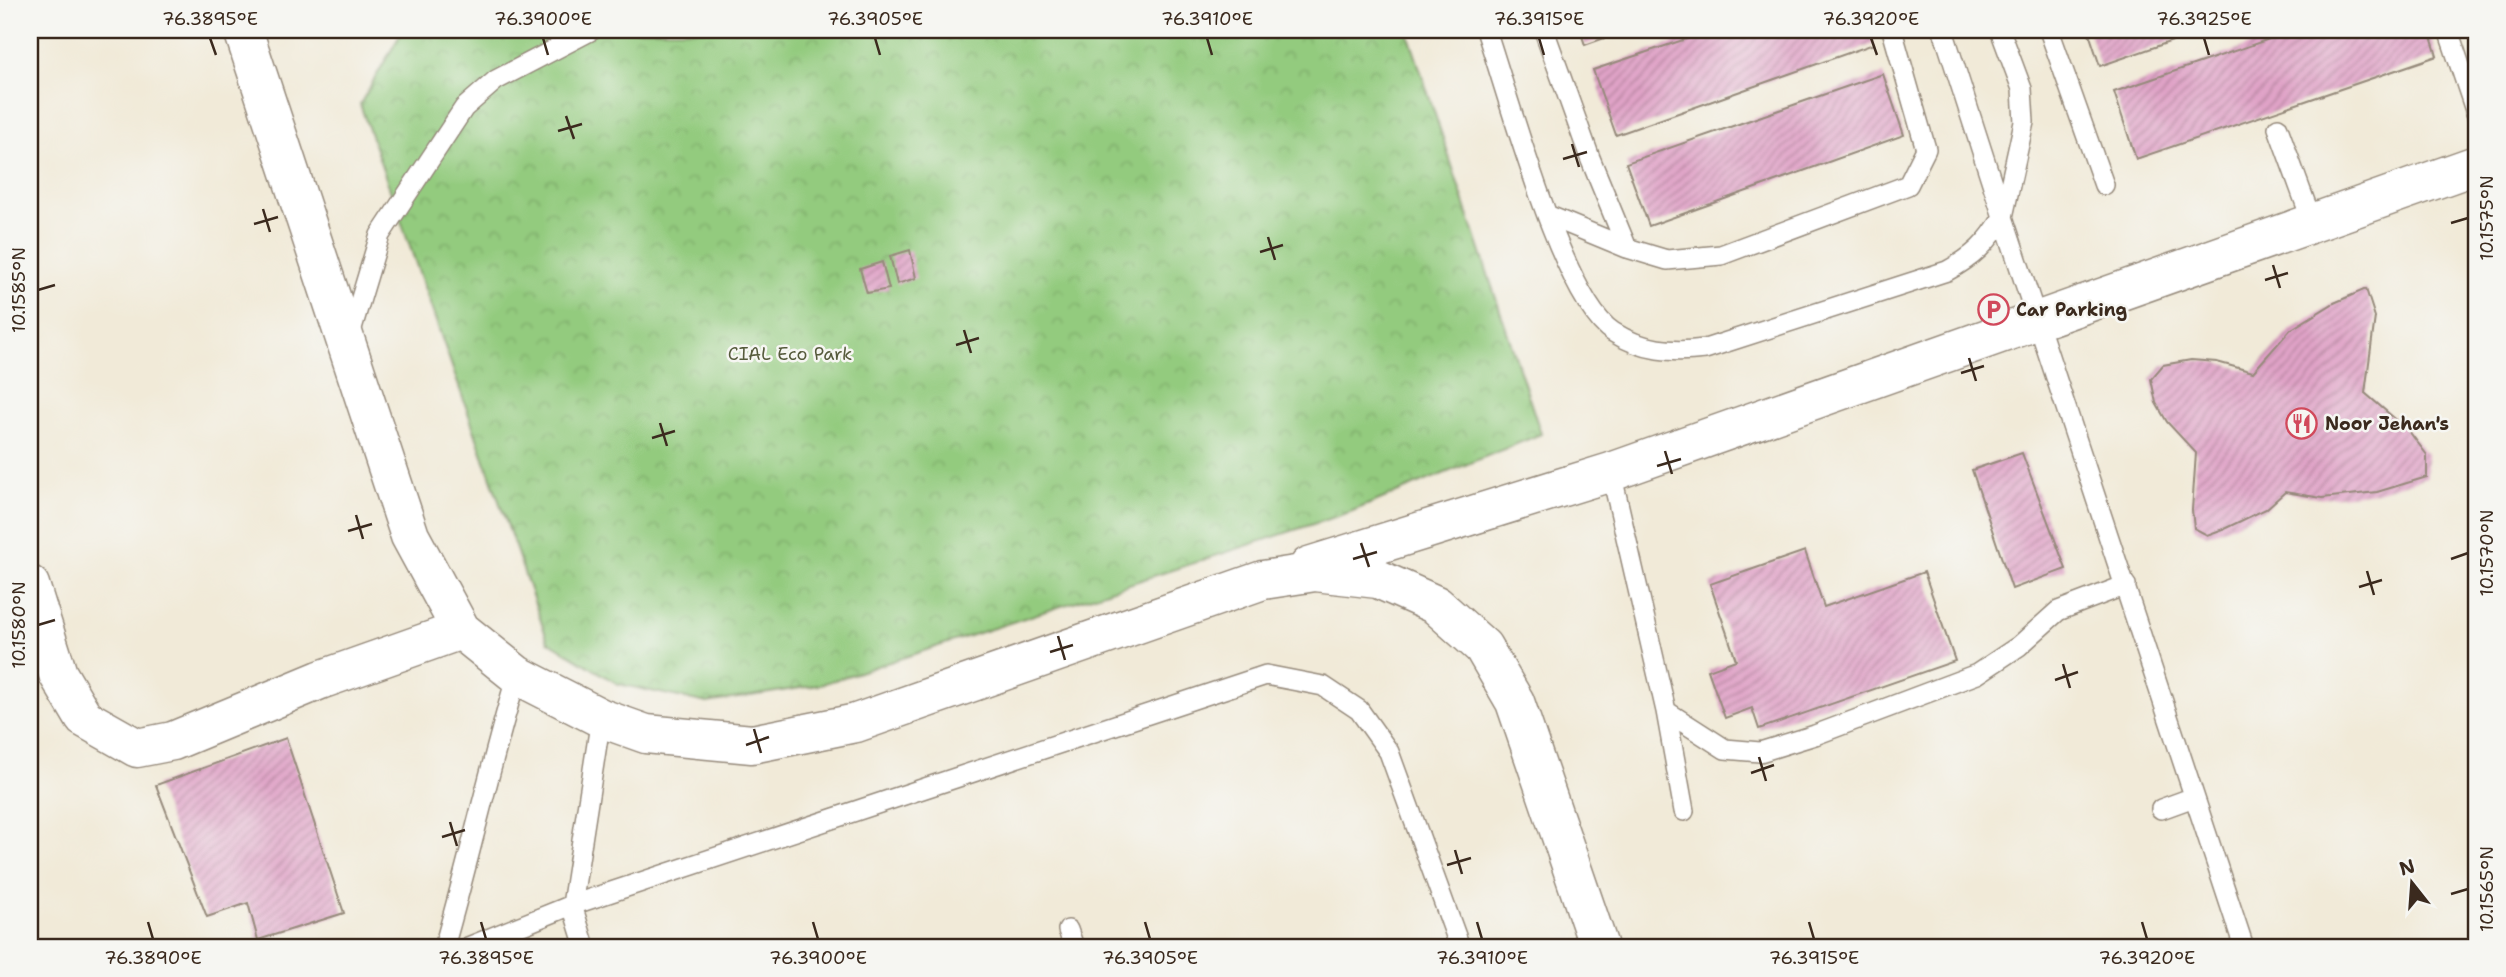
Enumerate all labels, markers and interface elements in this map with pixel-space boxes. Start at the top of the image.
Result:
text: 76.3895°E [162,7,258,31]
text: 76.3900°E [494,7,592,31]
text: 76.3905°E [827,7,923,31]
text: 76.3910°E [1161,7,1253,31]
text: 76.3915°E [1494,7,1584,31]
text: 76.3920°E [1823,7,1919,31]
text: 76.3925°E [2156,7,2252,31]
text: 10.1575°N [2475,175,2499,261]
text: 10.1585°N [7,247,31,333]
parking icon: Car Parking [1976,293,2010,327]
place label: Car Parking [2016,298,2128,322]
park label: CIAL Eco Park [728,342,852,366]
restaurant icon: Noor Jehan's [2285,407,2319,441]
place label: Noor Jehan's [2325,412,2449,436]
text: 10.1570°N [2475,509,2499,597]
text: 10.1580°N [7,581,31,669]
text: 10.1565°N [2475,846,2499,932]
north arrow [2376,848,2446,918]
text: N [2396,853,2418,881]
text: 76.3890°E [104,946,202,970]
text: 76.3895°E [438,946,534,970]
text: 76.3900°E [769,946,867,970]
text: 76.3905°E [1102,946,1198,970]
text: 76.3910°E [1436,946,1528,970]
text: 76.3915°E [1769,946,1859,970]
text: 76.3920°E [2099,946,2195,970]

